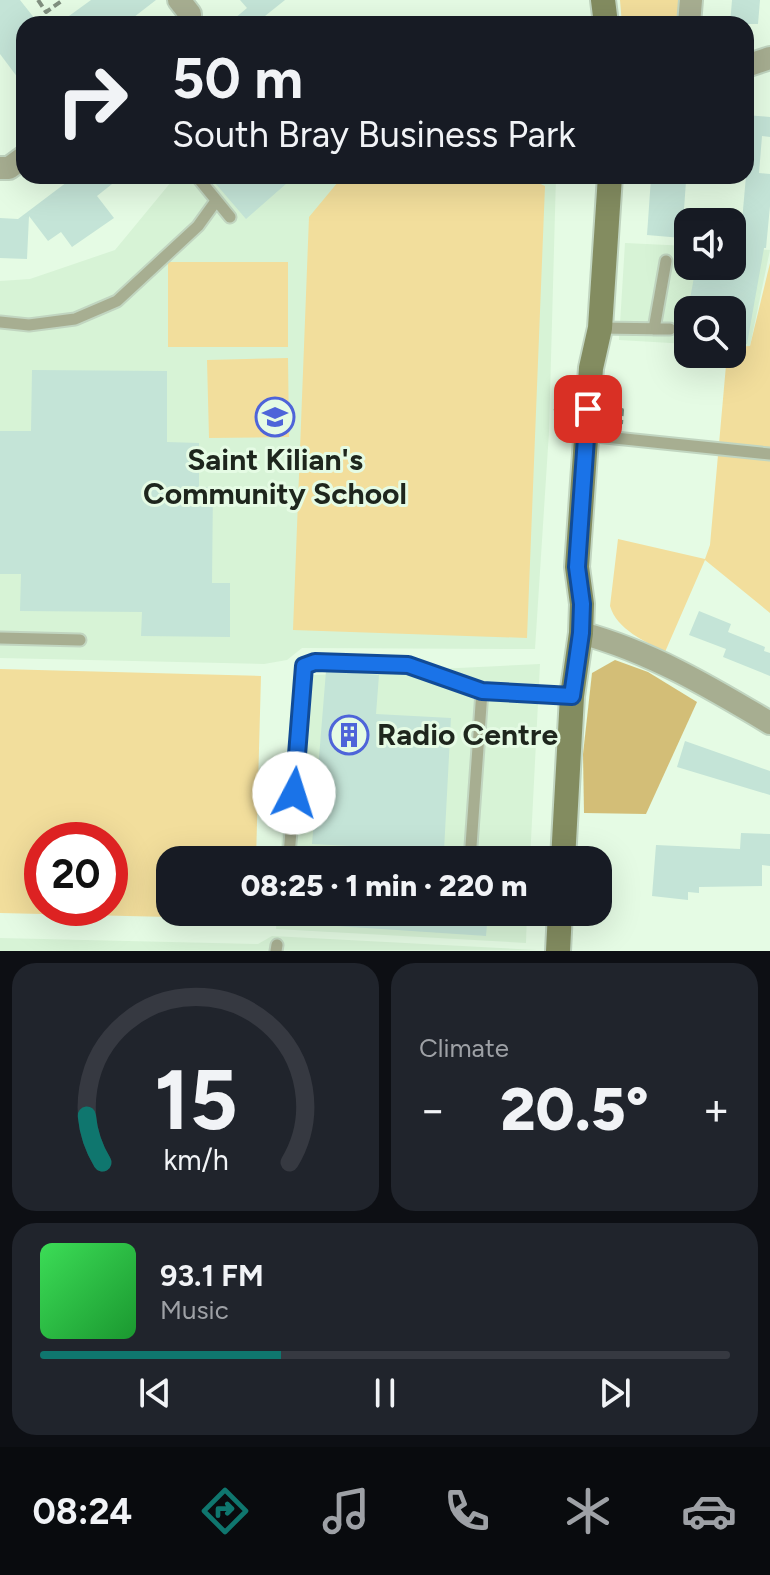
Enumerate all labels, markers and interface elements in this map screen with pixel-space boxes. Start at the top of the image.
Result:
text: 50 m [172,45,303,112]
icon: right [40,48,144,152]
text: South Bray Business Park [172,113,576,156]
map controls [674,208,746,368]
button: sound [674,208,746,280]
button: search [674,296,746,368]
pin [554,375,622,443]
icon: arrive [566,387,610,431]
school or university icon: Saint Kilian's Community School [254,396,296,438]
place label: Saint Kilian's Community School [143,441,407,512]
building icon: Radio Centre [328,714,370,756]
place label: Radio Centre [377,716,558,753]
position arrow [252,751,336,835]
speed limit sign: 20 [24,822,128,926]
text: 08:25 · 1 min · 220 m [241,867,527,904]
text: Climate [419,1032,509,1064]
text: 15 [154,1050,237,1150]
text: 20.5° [500,1073,649,1145]
text: − [419,1083,446,1136]
text: + [703,1083,730,1136]
text: km/h [163,1143,228,1177]
text: 93.1 FM [160,1257,264,1294]
text: Music [160,1294,229,1326]
icon: previous [133,1371,177,1415]
icon: pause [363,1371,407,1415]
icon: next [593,1371,637,1415]
icon: directions [197,1483,253,1539]
icon: music [318,1483,374,1539]
icon: phone [439,1483,495,1539]
icon: climate [560,1483,616,1539]
icon: car [681,1483,737,1539]
text: 08:24 [33,1490,132,1533]

